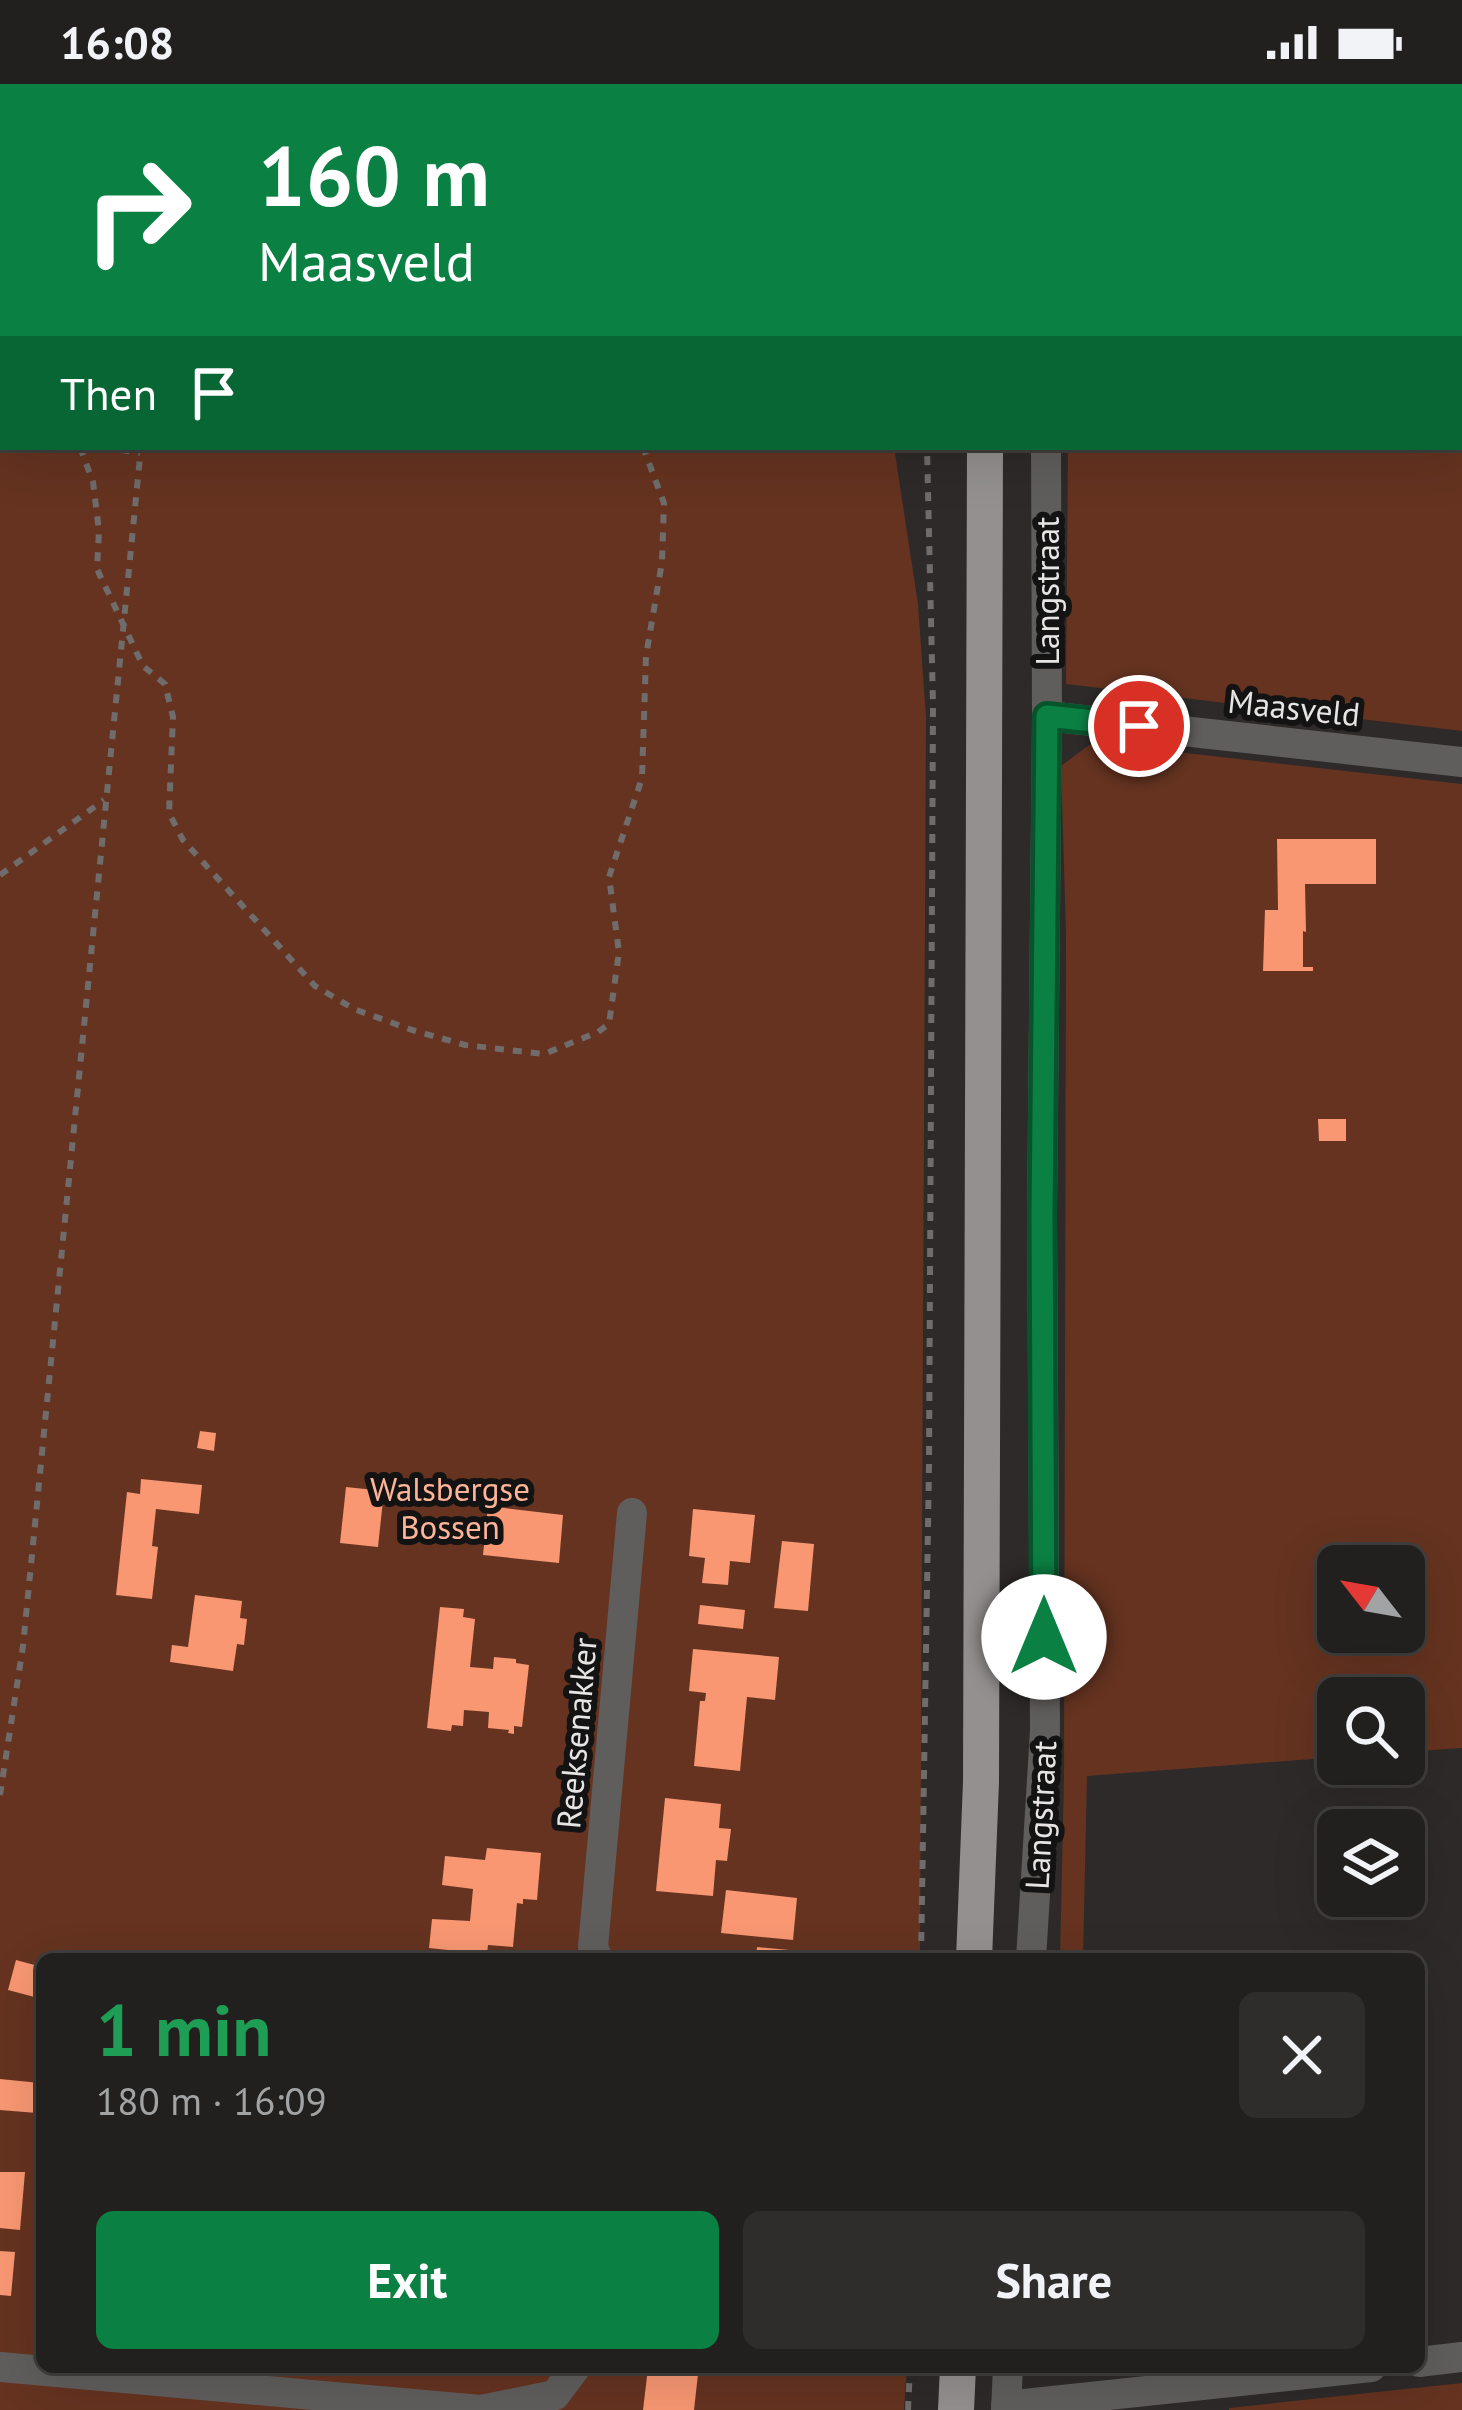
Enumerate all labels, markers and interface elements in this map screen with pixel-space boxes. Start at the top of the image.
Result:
text: 16:08 [60,13,174,71]
text: 160 m [258,120,490,229]
icon: right [60,132,216,288]
text: Maasveld [258,226,475,296]
icon: arrive [181,360,247,426]
text: Then [60,364,157,422]
street label: Langstraat [1025,517,1068,665]
pin [1088,675,1190,777]
street label: Maasveld [1226,679,1362,735]
icon: arrive [1106,693,1172,759]
park label: Walsbergse Bossen [370,1467,530,1548]
north arrow [1317,1545,1425,1653]
map controls [1317,1545,1425,1917]
position arrow [981,1574,1107,1700]
street label: Reeksenakker [546,1636,606,1830]
button: search [1317,1677,1425,1785]
street label: Langstraat [1015,1740,1065,1890]
button: layers [1317,1809,1425,1917]
text: 1 min [96,1983,272,2076]
button: close [1239,1992,1365,2118]
text: 180 m · 16:09 [96,2075,327,2126]
button: Exit [96,2211,719,2349]
button: Share [743,2211,1365,2349]

